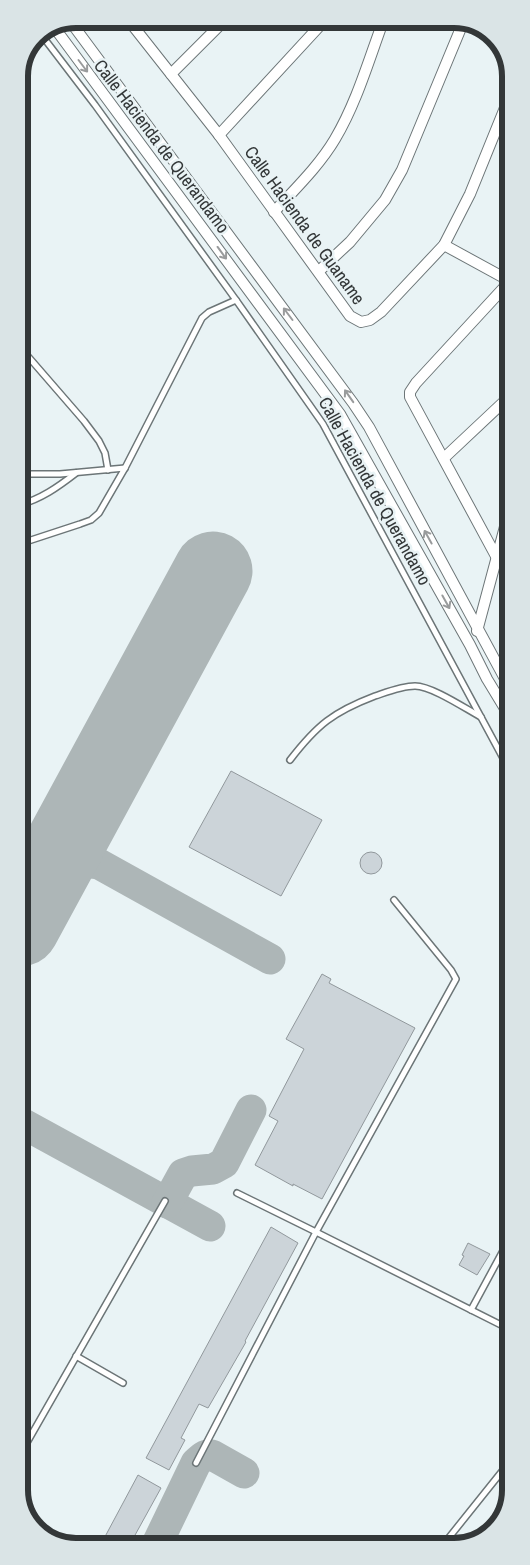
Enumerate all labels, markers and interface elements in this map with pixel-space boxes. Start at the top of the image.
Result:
street label: Calle Hacienda de Querandamo [88,54,236,238]
one-way arrow [78,59,88,73]
street label: Calle Hacienda de Guaname [239,141,371,309]
one-way arrow [216,246,227,259]
one-way arrow [283,308,294,321]
one-way arrow [344,389,354,403]
street label: Calle Hacienda de Querandamo [313,392,437,590]
one-way arrow [423,531,433,545]
one-way arrow [441,595,451,610]

